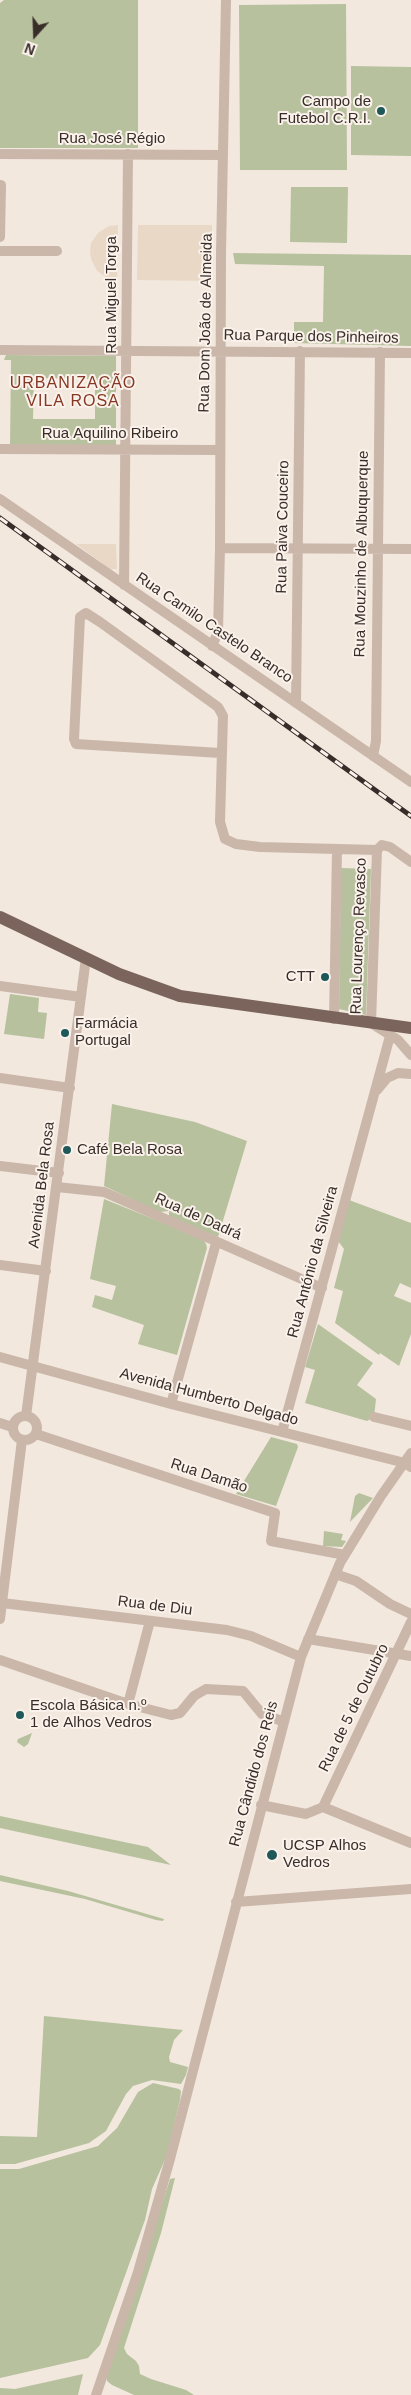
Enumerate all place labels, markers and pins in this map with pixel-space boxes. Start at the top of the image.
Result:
place label: Campo de Futebol C.R.I. [278,93,371,128]
marker: Campo de Futebol C.R.I. [375,105,387,117]
place label: CTT [286,968,315,986]
marker: CTT [319,971,331,983]
place label: Farmácia Portugal [75,1015,138,1050]
marker: Farmácia Portugal [59,1027,71,1039]
place label: Café Bela Rosa [77,1141,182,1159]
marker: Café Bela Rosa [61,1144,73,1156]
place label: Escola Básica n.º 1 de Alhos Vedros [30,1697,152,1732]
marker: Escola Básica n.º 1 de Alhos Vedros [14,1709,26,1721]
place label: UCSP Alhos Vedros [283,1837,366,1872]
marker: UCSP Alhos Vedros [265,1848,279,1862]

